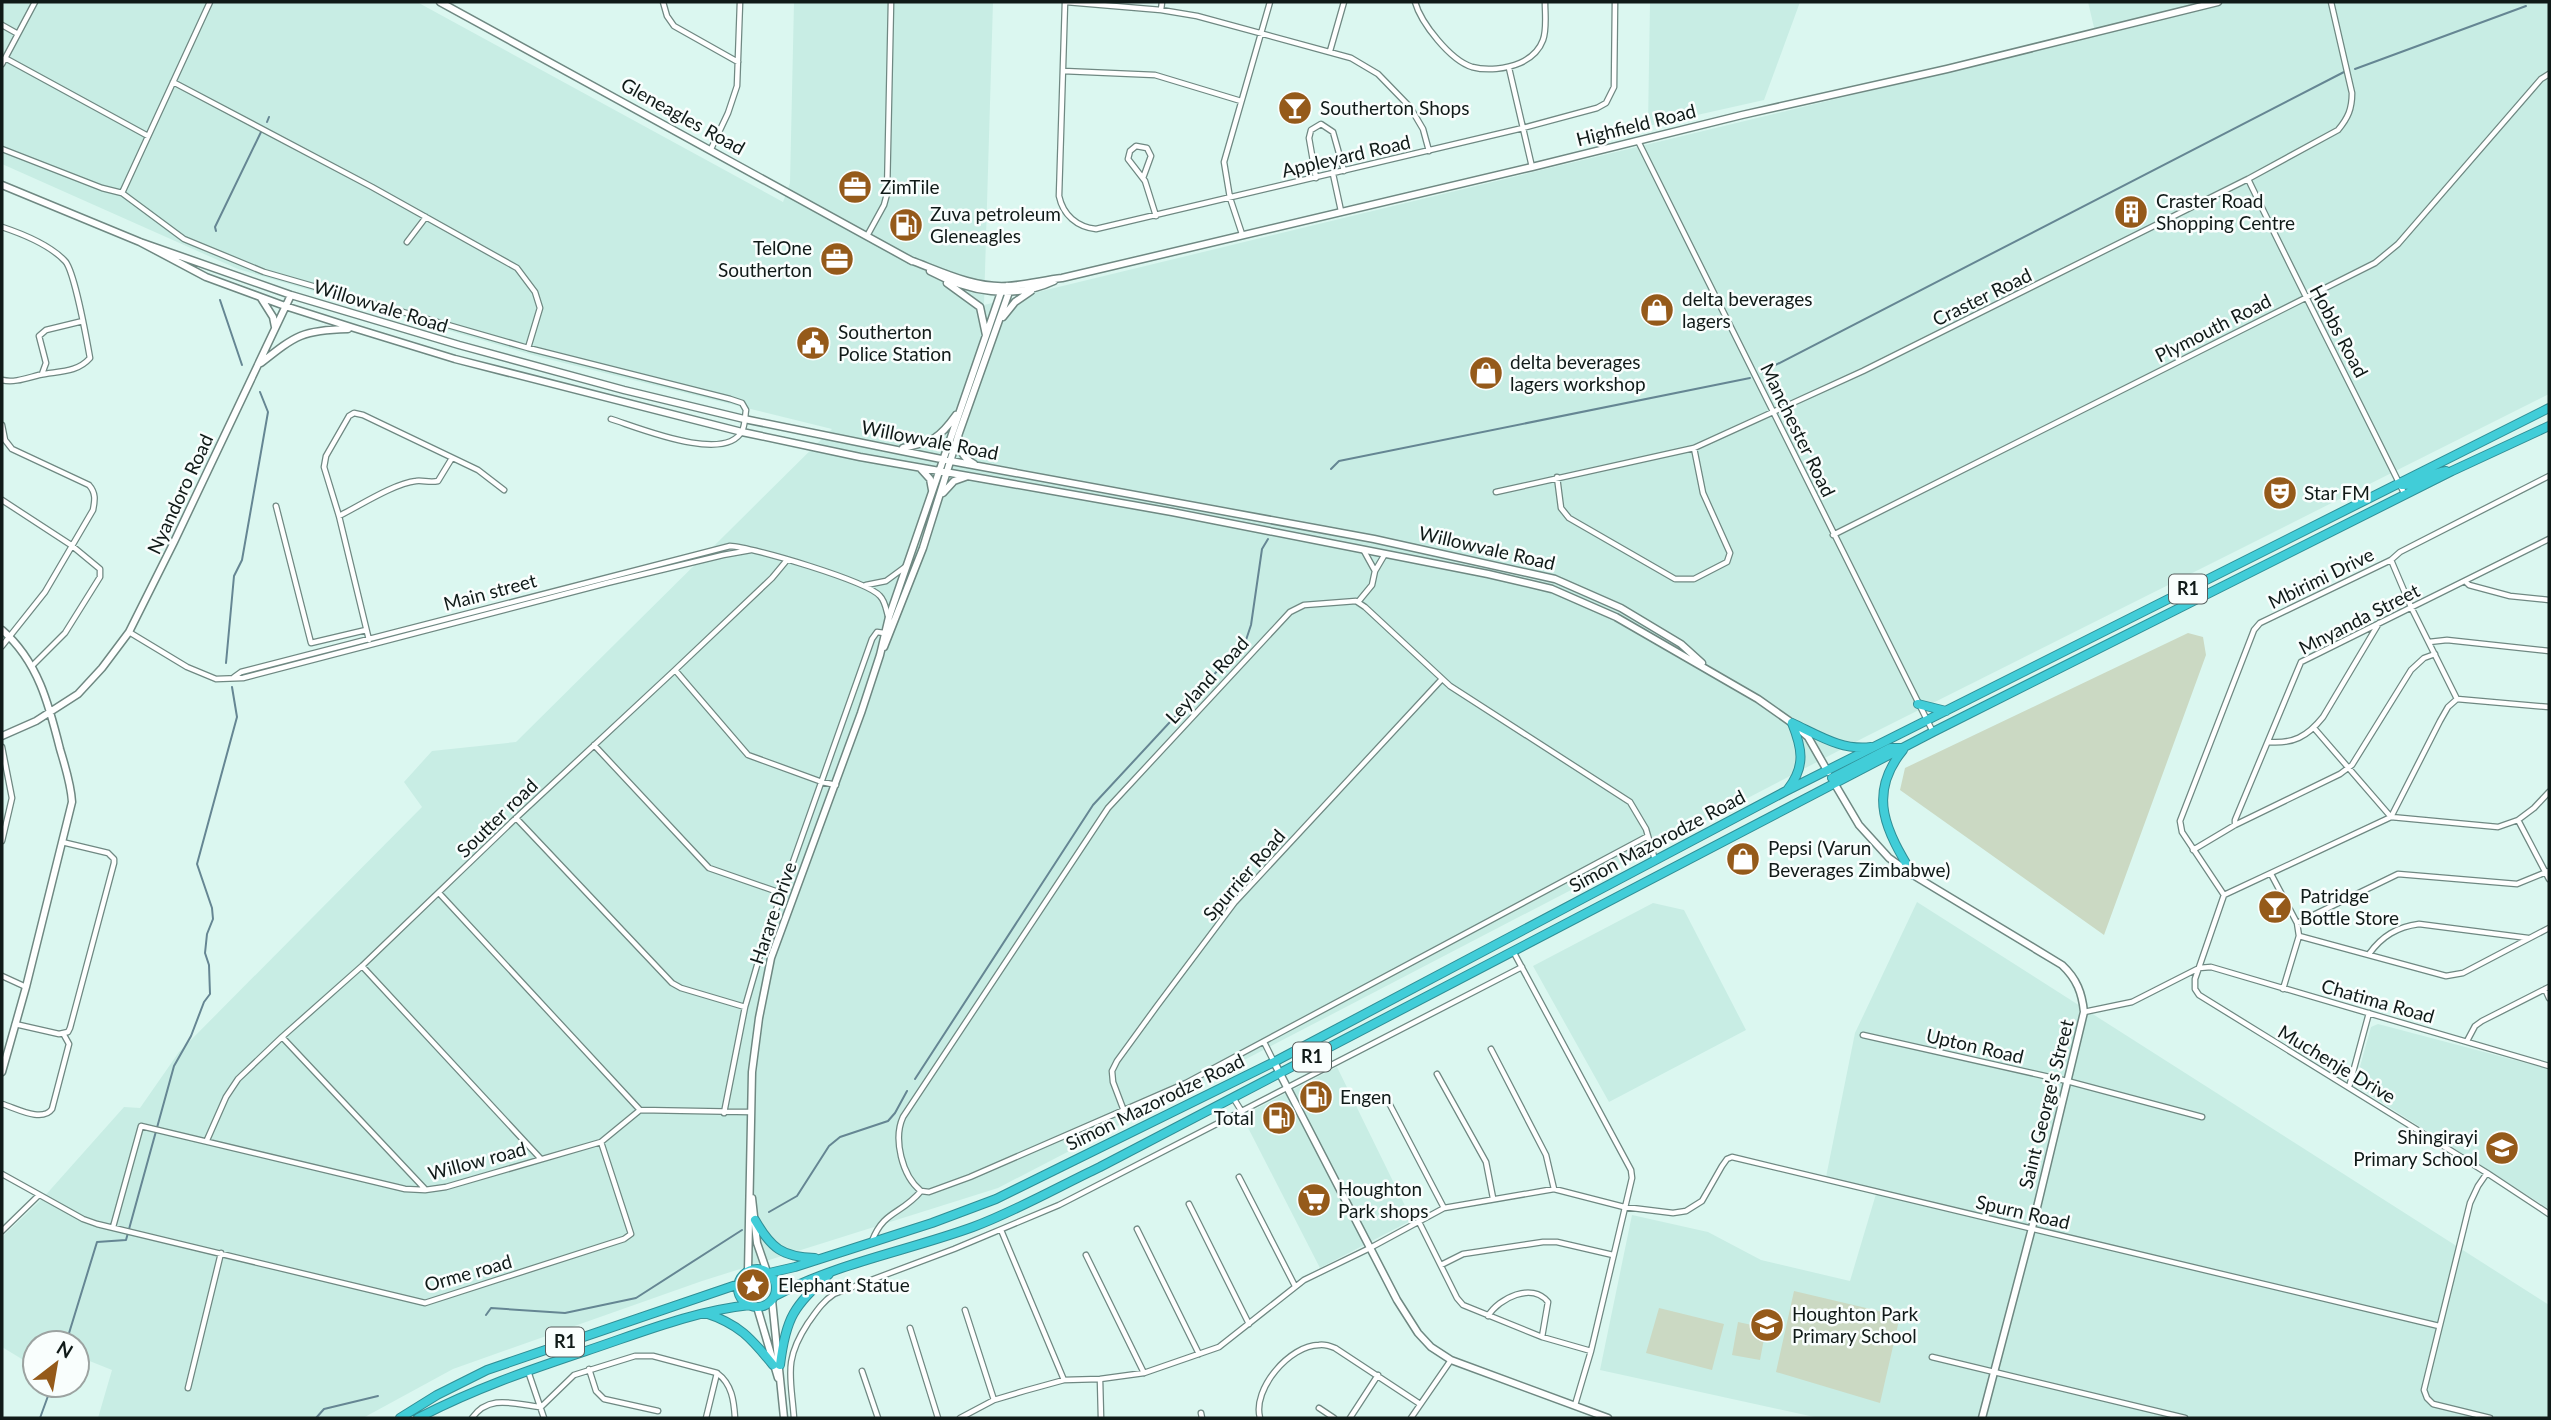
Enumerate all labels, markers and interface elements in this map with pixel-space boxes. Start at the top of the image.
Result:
street label: Gleneagles Road [617,72,749,159]
bar icon: Southerton Shops [1276,89,1314,127]
place label: Southerton Shops [1320,96,1469,119]
street label: Highfield Road [1574,99,1698,150]
street label: Appleyard Road [1279,130,1413,182]
office icon: ZimTile [836,168,874,206]
place label: ZimTile [880,175,939,198]
place label: Craster Road Shopping Centre [2156,189,2295,234]
building icon: Craster Road Shopping Centre [2112,193,2150,231]
place label: Zuva petroleum Gleneagles [930,202,1061,247]
fuel station icon: Zuva petroleum Gleneagles [887,206,925,244]
place label: TelOne Southerton [718,236,812,281]
office icon: TelOne Southerton [818,240,856,278]
street label: Craster Road [1928,263,2035,330]
street label: Willowvale Road [311,274,451,337]
street label: Hobbs Road [2305,281,2373,381]
place label: delta beverages lagers [1682,287,1813,332]
street label: Plymouth Road [2151,288,2275,367]
shop icon: delta beverages lagers [1638,291,1676,329]
place label: Southerton Police Station [838,320,952,365]
public building icon: Southerton Police Station [794,324,832,362]
place label: delta beverages lagers workshop [1510,350,1646,395]
shop icon: delta beverages lagers workshop [1467,354,1505,392]
street label: Manchester Road [1756,359,1841,500]
street label: Willowvale Road [860,415,1001,464]
street label: Nyandoro Road [142,430,217,557]
theatre icon: Star FM [2261,474,2299,512]
place label: Star FM [2304,481,2370,504]
street label: Willowvale Road [1417,521,1558,574]
street label: Mbirimi Drive [2264,542,2377,613]
street label: Main street [441,568,539,615]
road number: R1 [2169,574,2207,604]
street label: Mnyanda Street [2295,578,2423,659]
street label: Leyland Road [1160,631,1253,728]
street label: Soutter road [451,773,542,862]
street label: Simon Mazorodze Road [1565,784,1749,897]
street label: Spurrier Road [1198,824,1289,925]
place label: Pepsi (Varun Beverages Zimbabwe) [1768,836,1950,881]
shop icon: Pepsi (Varun Beverages Zimbabwe) [1724,840,1762,878]
street label: Harare Drive [744,859,801,967]
place label: Patridge Bottle Store [2300,884,2399,929]
bar icon: Patridge Bottle Store [2256,888,2294,926]
street label: Chatima Road [2319,973,2437,1028]
street label: Saint George's Street [2013,1017,2078,1191]
street label: Muchenje Drive [2274,1019,2400,1108]
street label: Upton Road [1924,1023,2026,1068]
road number: R1 [1293,1042,1331,1072]
street label: Simon Mazorodze Road [1062,1048,1248,1155]
fuel station icon: Engen [1297,1078,1335,1116]
place label: Engen [1340,1085,1392,1108]
fuel station icon: Total [1260,1099,1298,1137]
place label: Total [1214,1106,1254,1129]
place label: Shingirayi Primary School [2353,1125,2478,1170]
school or university icon: Shingirayi Primary School [2483,1129,2521,1167]
street label: Willow road [425,1136,528,1185]
place label: Houghton Park shops [1338,1177,1428,1222]
supermarket icon: Houghton Park shops [1295,1181,1333,1219]
street label: Spurn Road [1974,1190,2072,1234]
street label: Orme road [422,1249,514,1296]
place icon: Elephant Statue [734,1266,772,1304]
place label: Elephant Statue [778,1273,910,1296]
place label: Houghton Park Primary School [1792,1302,1918,1347]
school or university icon: Houghton Park Primary School [1748,1306,1786,1344]
road number: R1 [546,1328,584,1357]
north arrow [21,1329,91,1399]
text: N [53,1335,77,1363]

